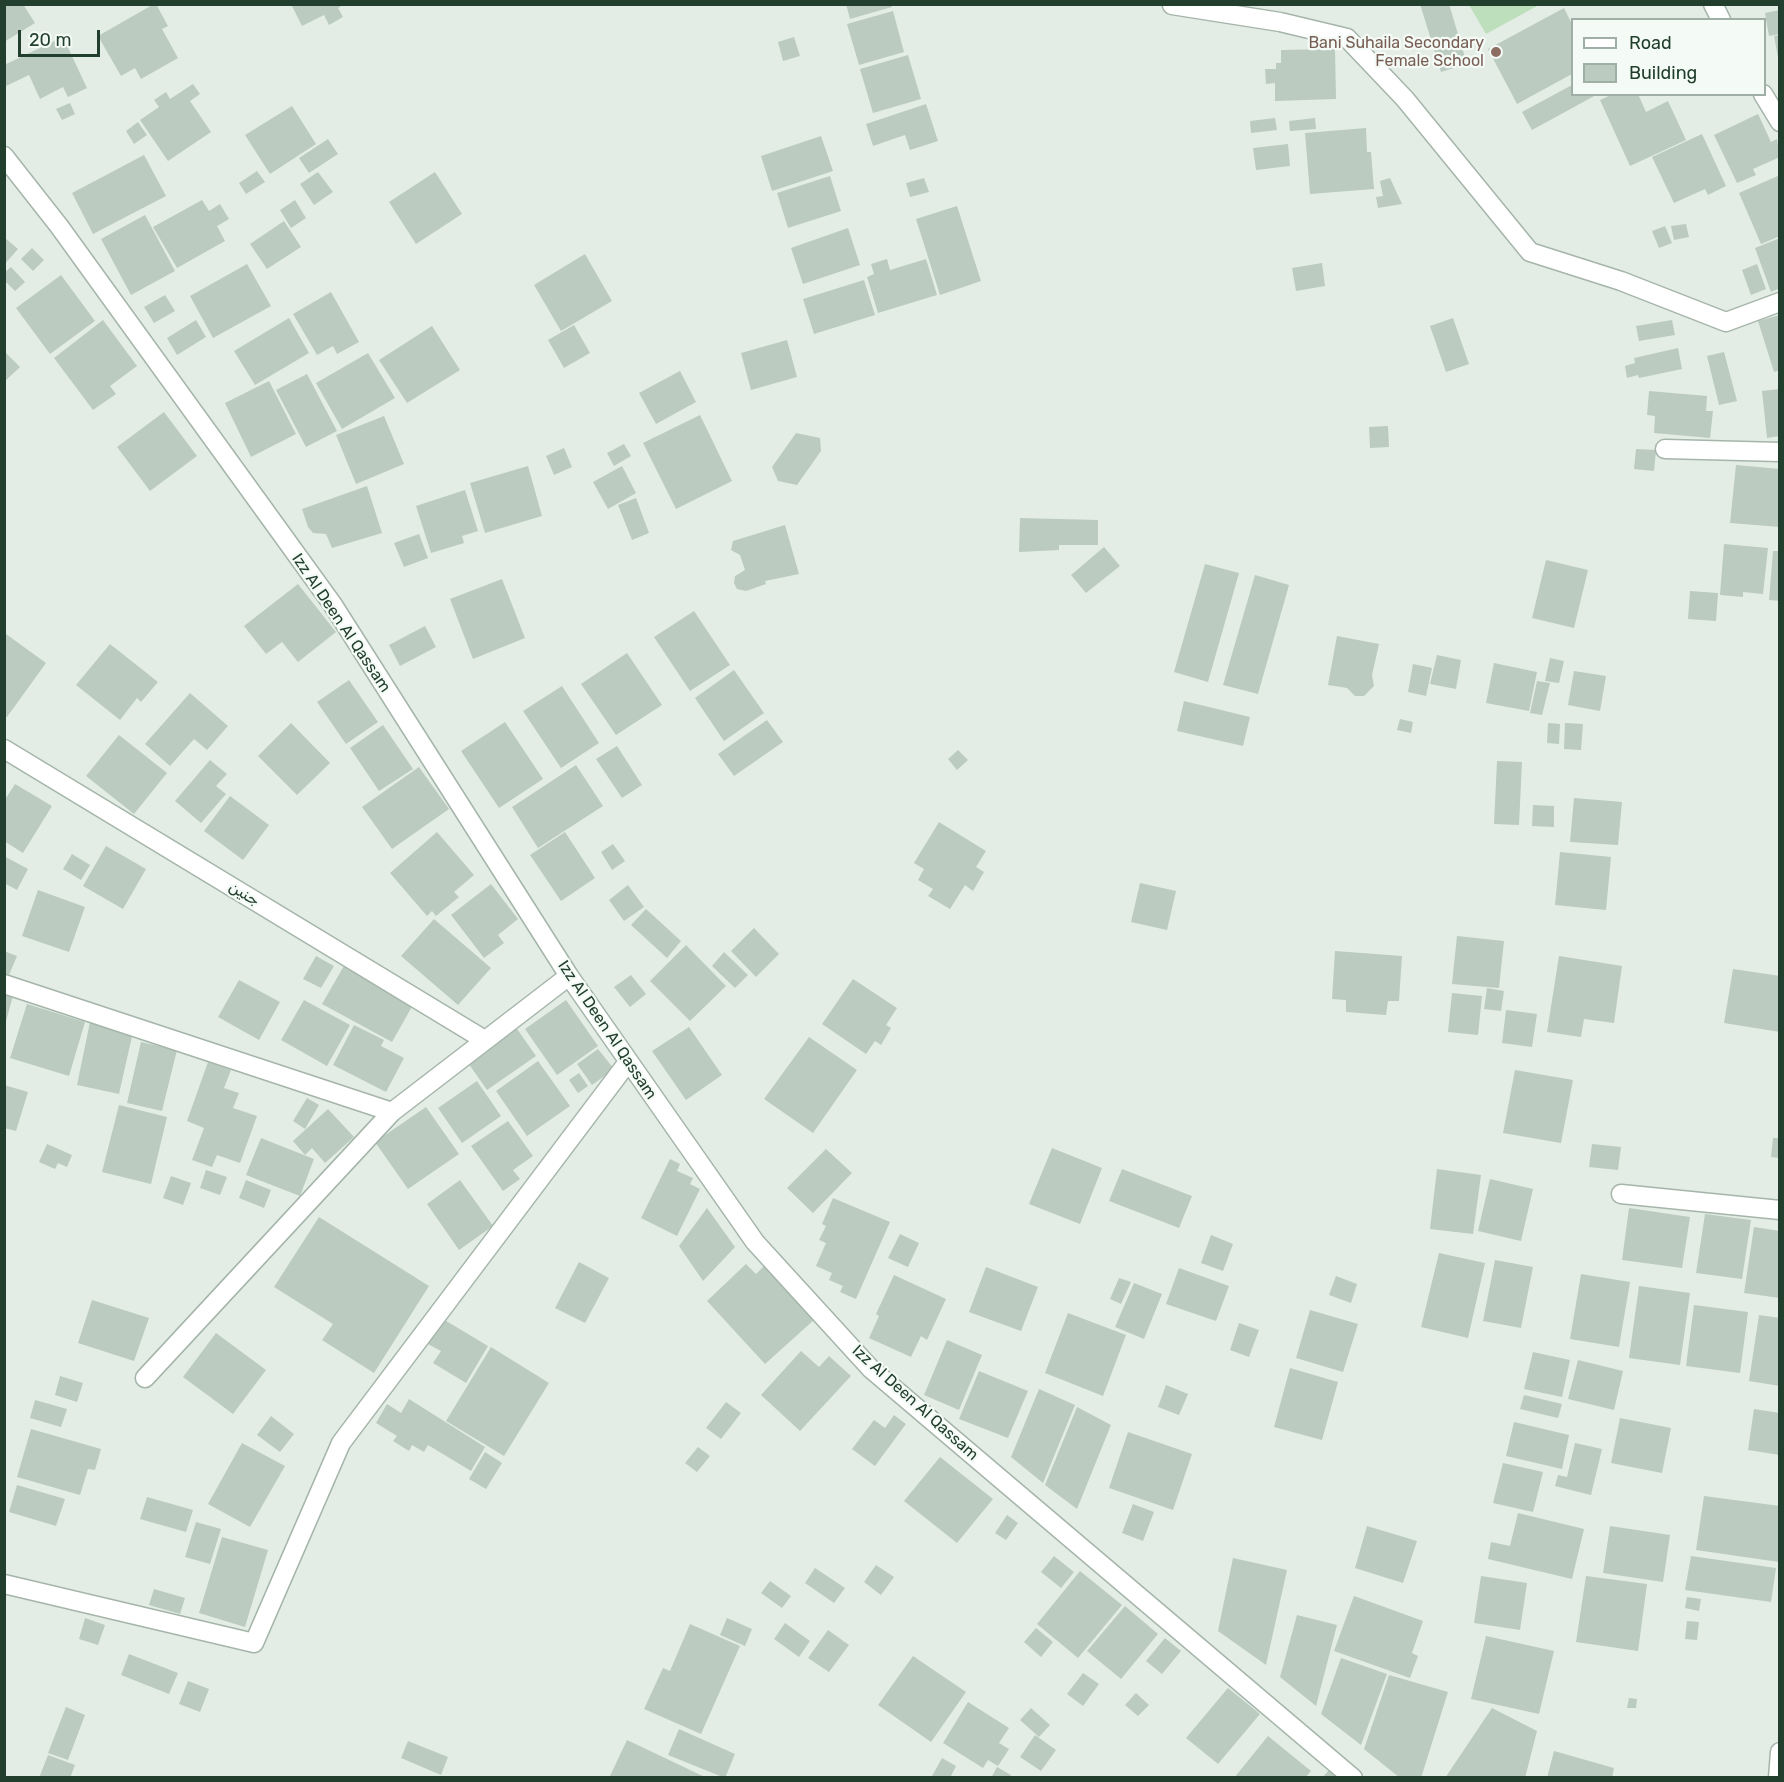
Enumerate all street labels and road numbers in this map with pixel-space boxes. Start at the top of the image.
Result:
street label: Izz Al Deen Al Qassam [287,550,395,696]
street label: جنين [225,877,263,911]
street label: Izz Al Deen Al Qassam [553,957,661,1103]
street label: Izz Al Deen Al Qassam [848,1341,982,1465]

